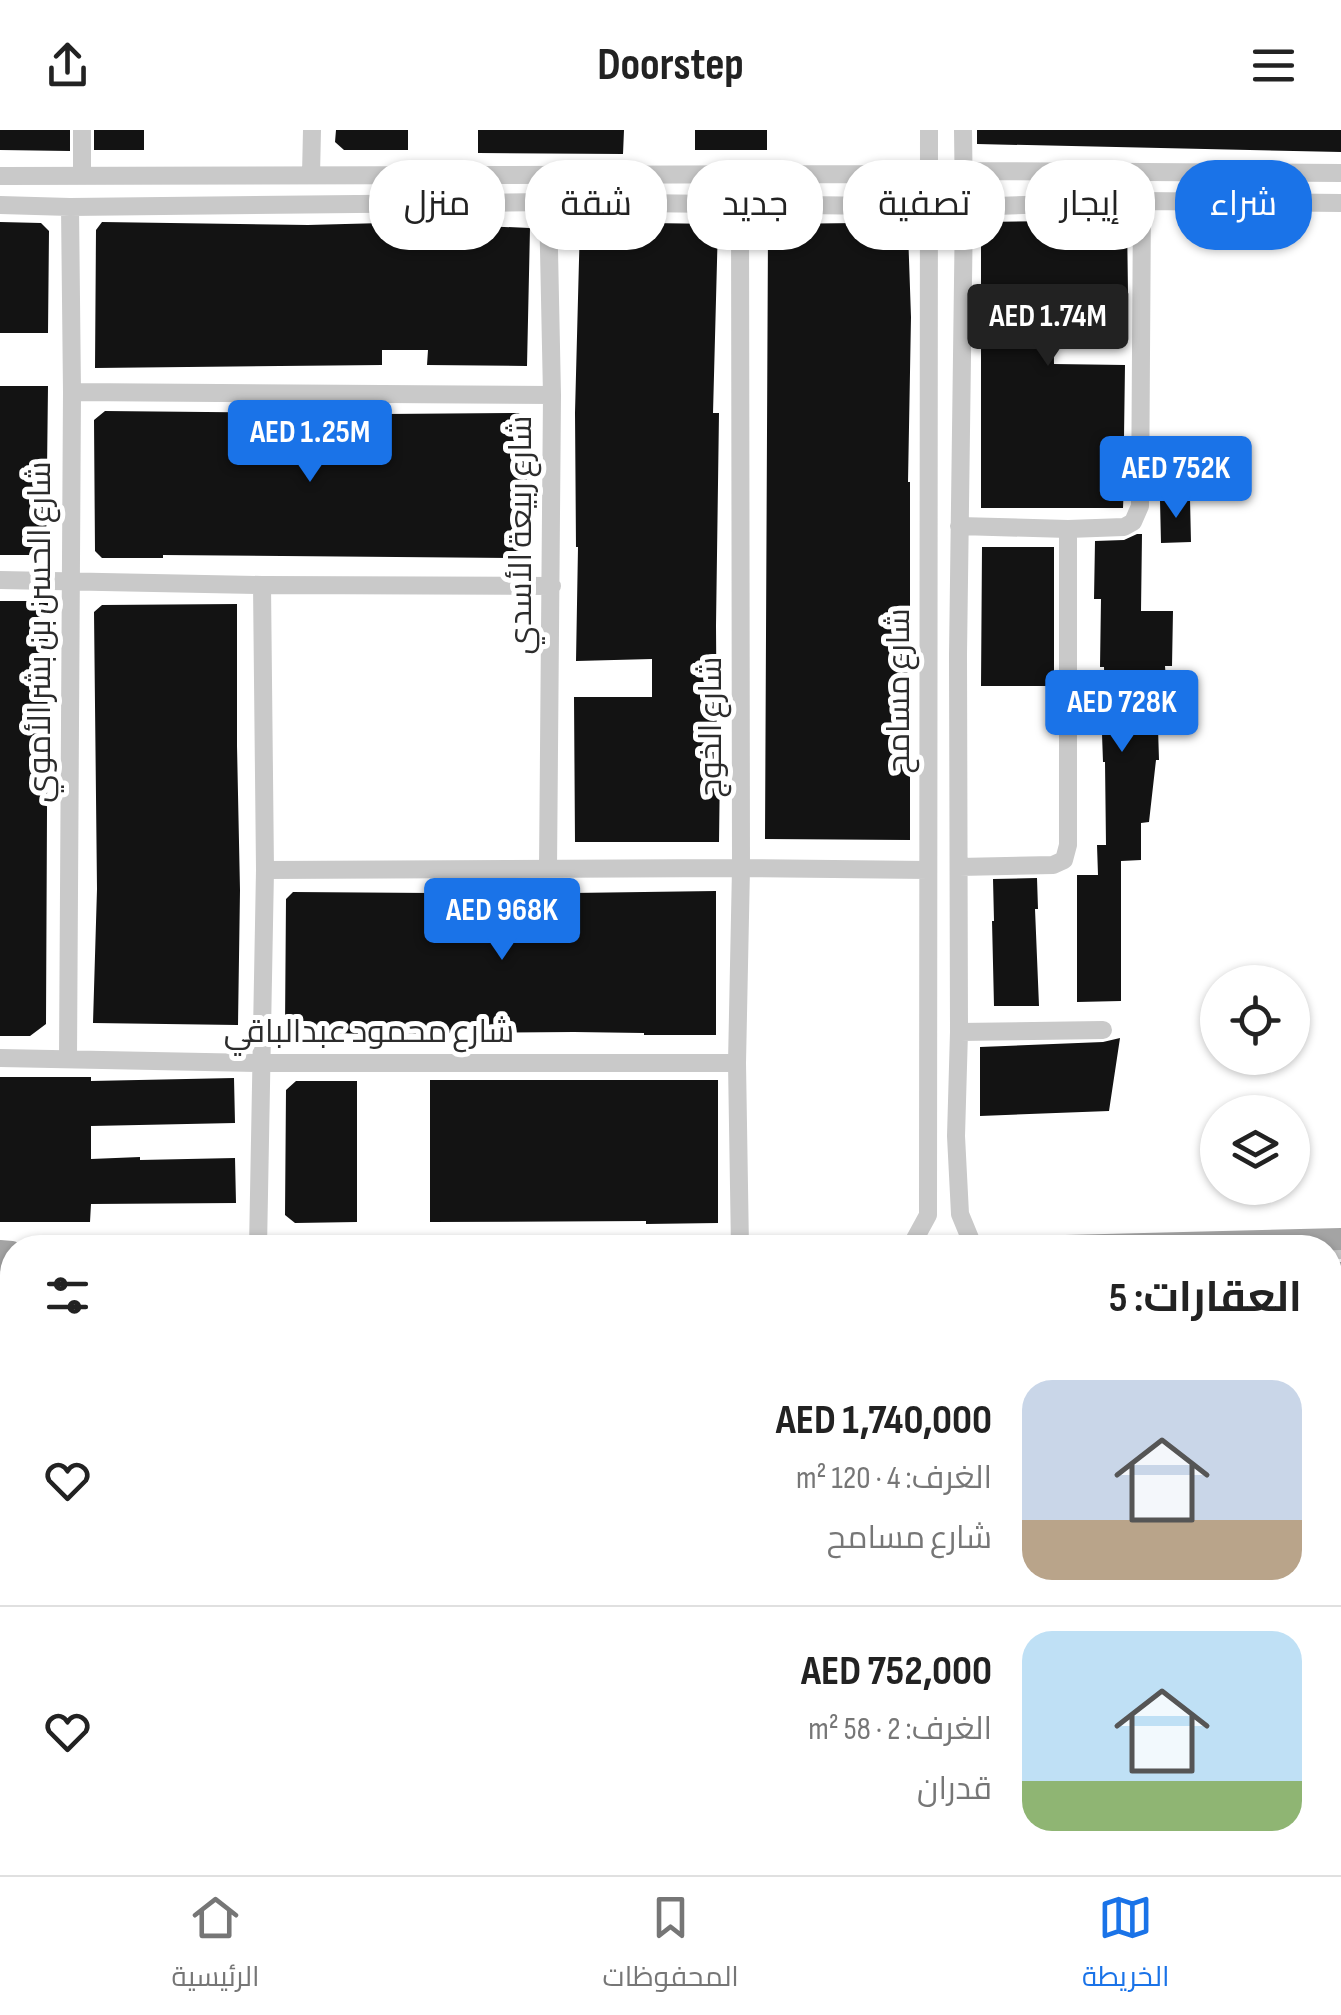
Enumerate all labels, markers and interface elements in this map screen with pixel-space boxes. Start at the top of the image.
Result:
icon: share [40,38,95,93]
text: Doorstep [597,38,744,93]
icon: menu [1246,38,1301,93]
chip: منزل [369,160,505,250]
chip: شقة [525,160,667,250]
chip: جديد [687,160,823,250]
chip: تصفية [843,160,1005,250]
chip: إيجار [1025,160,1155,250]
chip: شراء [1175,160,1312,250]
pin: AED 1.74M [934,284,1162,369]
text: AED 1.74M [989,297,1107,336]
pin: AED 1.25M [196,400,424,485]
text: AED 1.25M [250,413,370,452]
street label: شارع ربيعة الأسدي [502,416,545,654]
pin: AED 752K [1073,436,1279,521]
text: AED 752K [1122,449,1230,488]
street label: شارع الحسن بن بشر الأموي [21,461,64,803]
street label: شارع مسامح [880,608,920,774]
street label: شارع الخوج [692,657,732,797]
pin: AED 728K [1019,670,1225,755]
text: AED 728K [1067,683,1177,722]
pin: AED 968K [399,878,605,963]
text: AED 968K [446,891,558,930]
map controls [1200,965,1310,1205]
button: locate [1200,965,1310,1075]
street label: شارع محمود عبدالباقي [224,1013,514,1056]
button: layers [1200,1095,1310,1205]
icon: filters [40,1268,95,1323]
text: العقارات: 5 [1109,1273,1302,1324]
text: AED 1,740,000 [776,1395,992,1446]
icon: home [1102,1420,1222,1540]
icon: heart [40,1453,95,1508]
text: الغرف: 4 · 120 m² [796,1459,992,1498]
text: شارع مسامح [827,1519,992,1558]
text: AED 752,000 [801,1646,992,1697]
icon: home [1102,1671,1222,1791]
icon: heart [40,1704,95,1759]
text: الغرف: 2 · 58 m² [808,1710,992,1749]
text: قدران [917,1770,992,1809]
tab: الرئيسية [172,1890,259,2002]
tab: المحفوظات [603,1890,739,2002]
tab: الخريطة [1082,1890,1169,2002]

